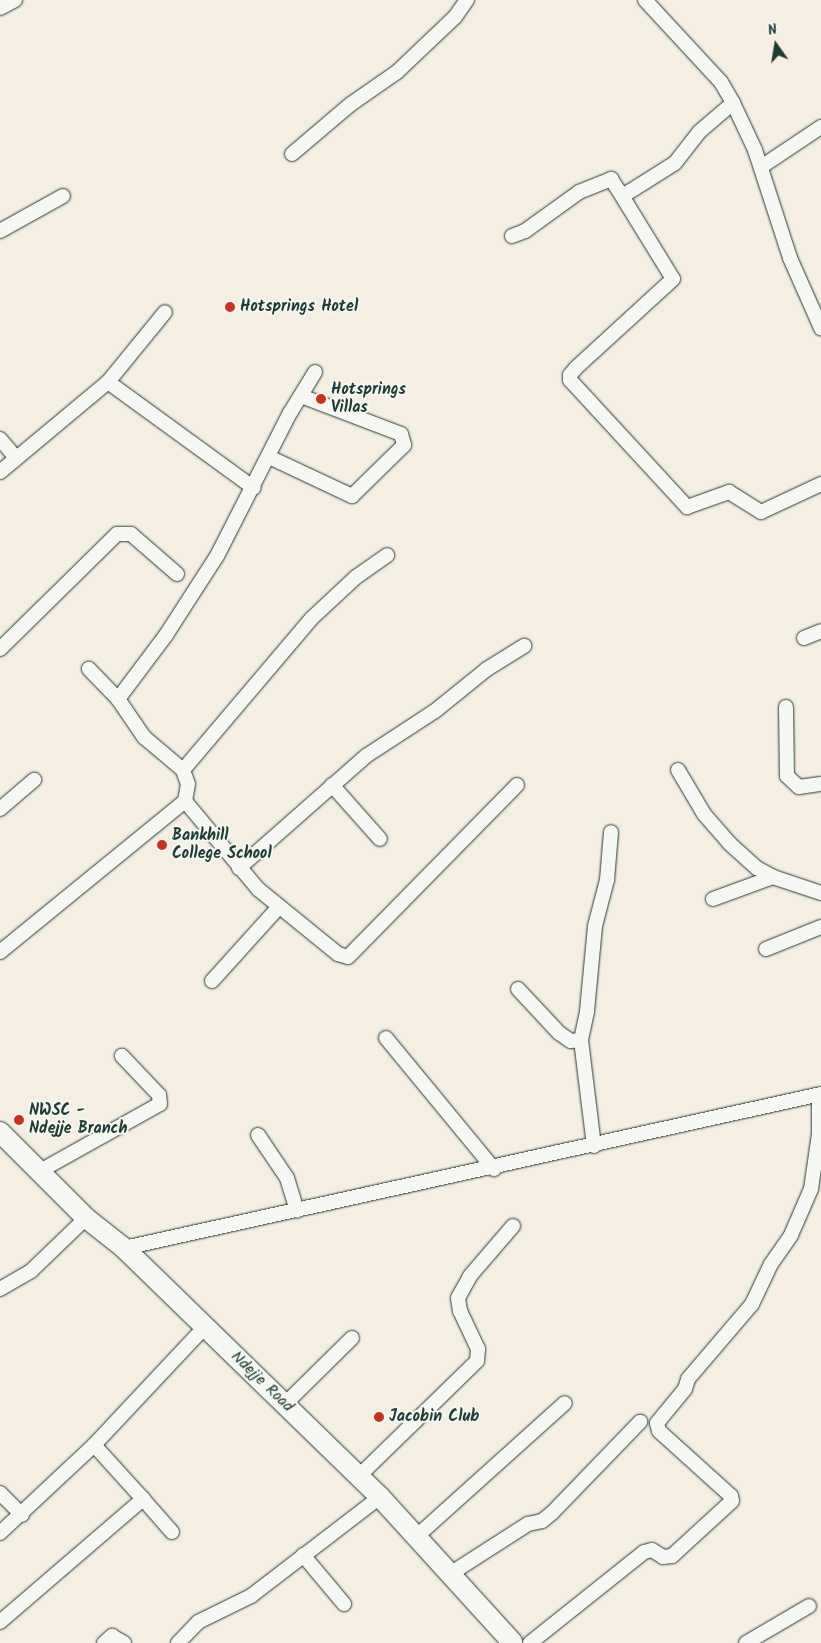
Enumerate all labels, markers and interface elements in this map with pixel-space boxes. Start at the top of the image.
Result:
text: N [766,19,779,42]
north arrow [751,20,801,70]
place label: Hotsprings Hotel [240,297,358,317]
marker: Hotsprings Hotel [224,301,236,313]
place label: Hotsprings Villas [331,380,406,418]
marker: Hotsprings Villas [315,393,327,405]
place label: Bankhill College School [172,826,272,864]
marker: Bankhill College School [156,839,168,851]
place label: NWSC - Ndejje Branch [29,1101,127,1139]
marker: NWSC - Ndejje Branch [13,1114,25,1126]
street label: Ndejje Road [227,1347,297,1417]
place label: Jacobin Club [389,1407,479,1427]
marker: Jacobin Club [373,1411,385,1423]

